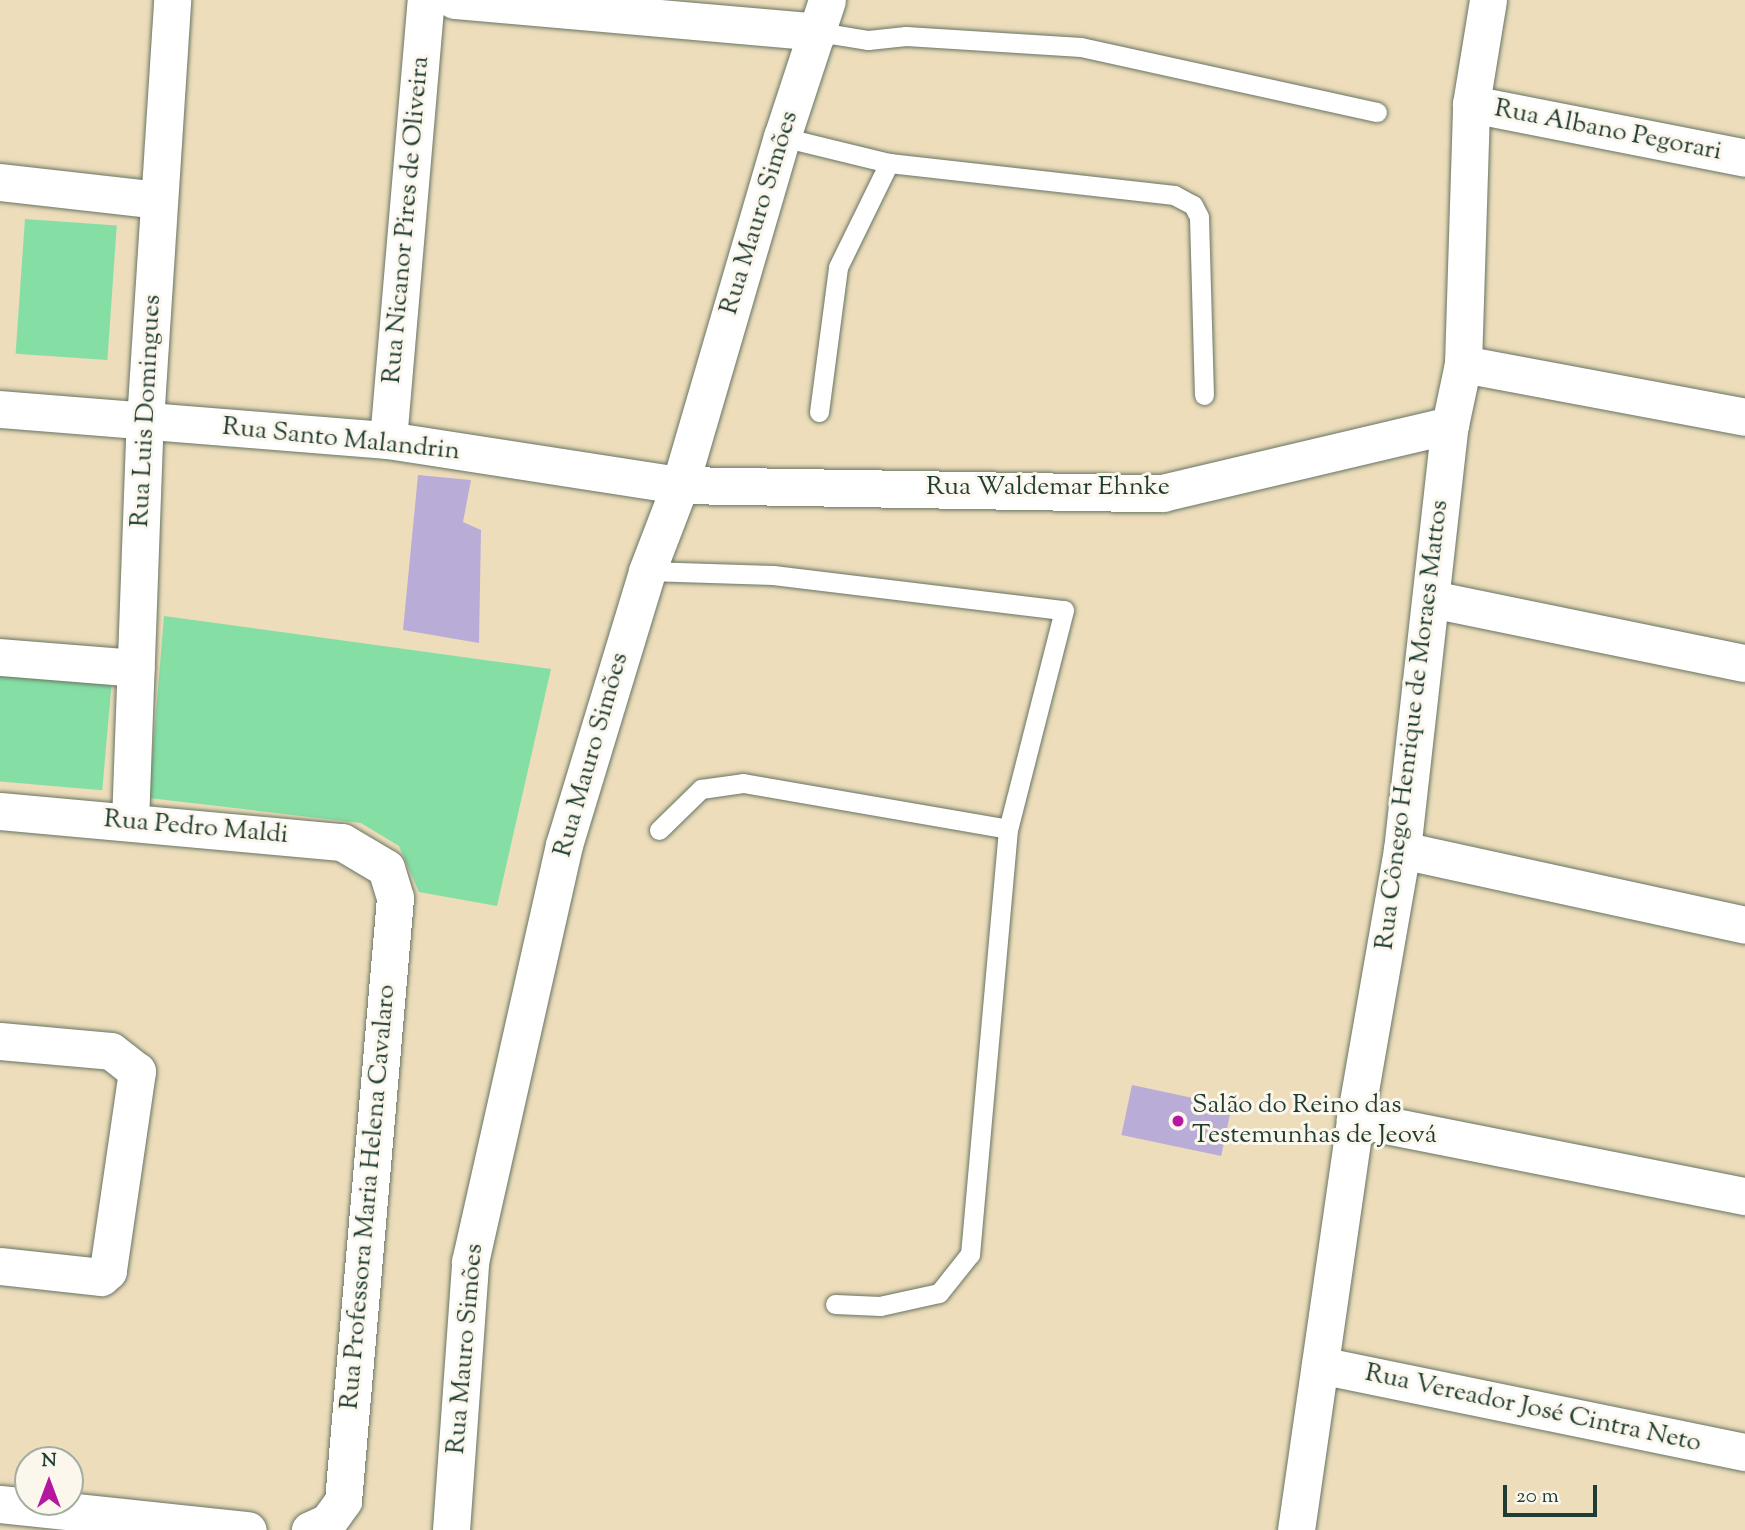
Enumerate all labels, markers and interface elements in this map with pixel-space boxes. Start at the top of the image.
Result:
street label: Rua Nicanor Pires de Oliveira [377,55,437,385]
street label: Rua Albano Pegorari [1492,94,1724,168]
street label: Rua Mauro Simões [714,108,806,318]
street label: Rua Luis Domingues [125,294,169,528]
street label: Rua Santo Malandrin [221,412,461,468]
street label: Rua Waldemar Ehnke [926,472,1170,504]
street label: Rua Cônego Henrique de Moraes Mattos [1370,498,1456,952]
street label: Rua Mauro Simões [548,649,636,861]
street label: Rua Pedro Maldi [103,804,289,852]
street label: Rua Professora Maria Helena Cavalaro [335,983,403,1411]
place label: Salão do Reino das Testemunhas de Jeová [1192,1090,1437,1152]
marker: Salão do Reino das Testemunhas de Jeová [1170,1113,1186,1129]
street label: Rua Mauro Simões [441,1242,491,1456]
street label: Rua Vereador José Cintra Neto [1362,1358,1704,1460]
north arrow [14,1446,84,1516]
text: N [41,1448,57,1475]
scale bar [1507,1470,1602,1514]
text: 20 m [1516,1482,1559,1512]

